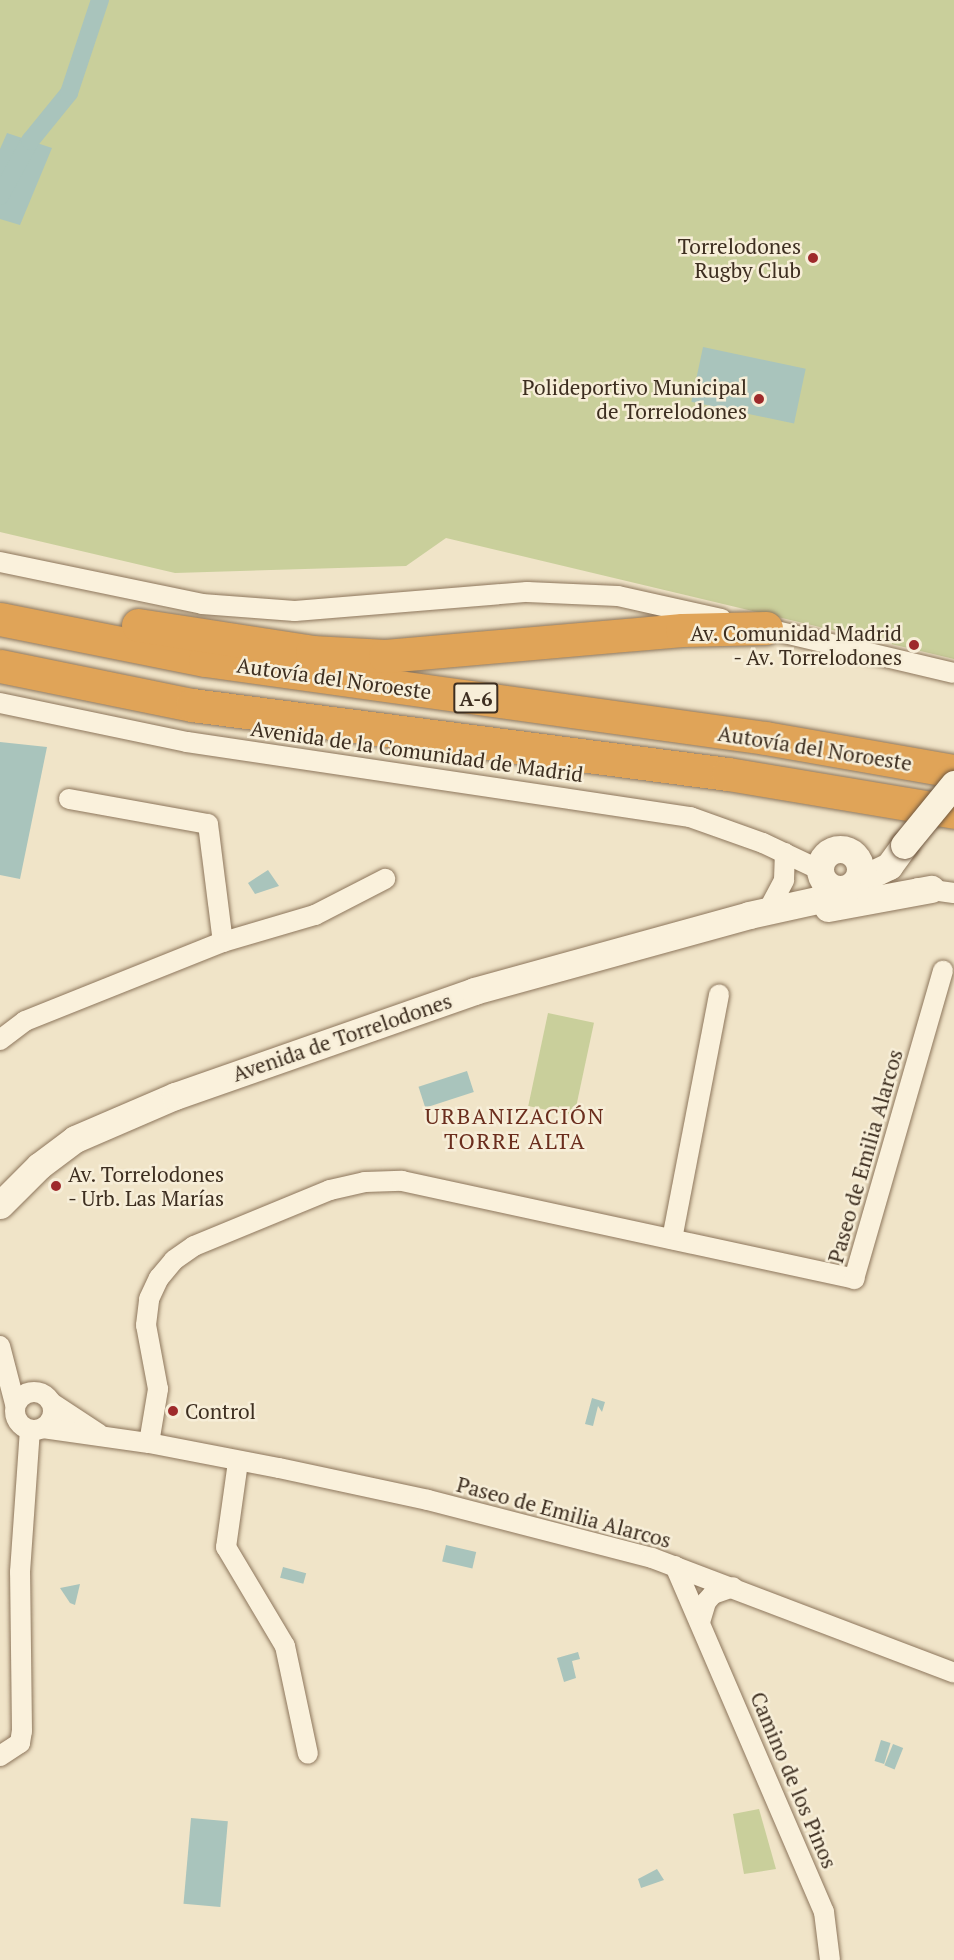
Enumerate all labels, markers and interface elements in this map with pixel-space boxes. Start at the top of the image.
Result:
place label: Torrelodones Rugby Club [678,233,801,283]
marker: Torrelodones Rugby Club [806,251,820,265]
place label: Polideportivo Municipal de Torrelodones [522,374,747,424]
marker: Polideportivo Municipal de Torrelodones [752,392,766,406]
place label: Av. Comunidad Madrid - Av. Torrelodones [689,620,902,670]
marker: Av. Comunidad Madrid - Av. Torrelodones [907,638,921,652]
street label: Autovía del Noroeste [235,652,433,704]
road number: A-6 [452,681,500,715]
street label: Avenida de la Comunidad de Madrid [249,715,585,787]
street label: Autovía del Noroeste [716,720,914,776]
street label: Avenida de Torrelodones [229,988,455,1086]
street label: Paseo de Emilia Alarcos [822,1046,908,1266]
district label: URBANIZACIÓN TORRE ALTA [425,1102,605,1154]
place label: Av. Torrelodones - Urb. Las Marías [68,1161,226,1211]
marker: Av. Torrelodones - Urb. Las Marías [49,1179,63,1193]
place label: Control [185,1398,256,1424]
marker: Control [166,1404,180,1418]
street label: Paseo de Emilia Alarcos [454,1471,674,1553]
street label: Camino de los Pinos [745,1688,843,1872]

